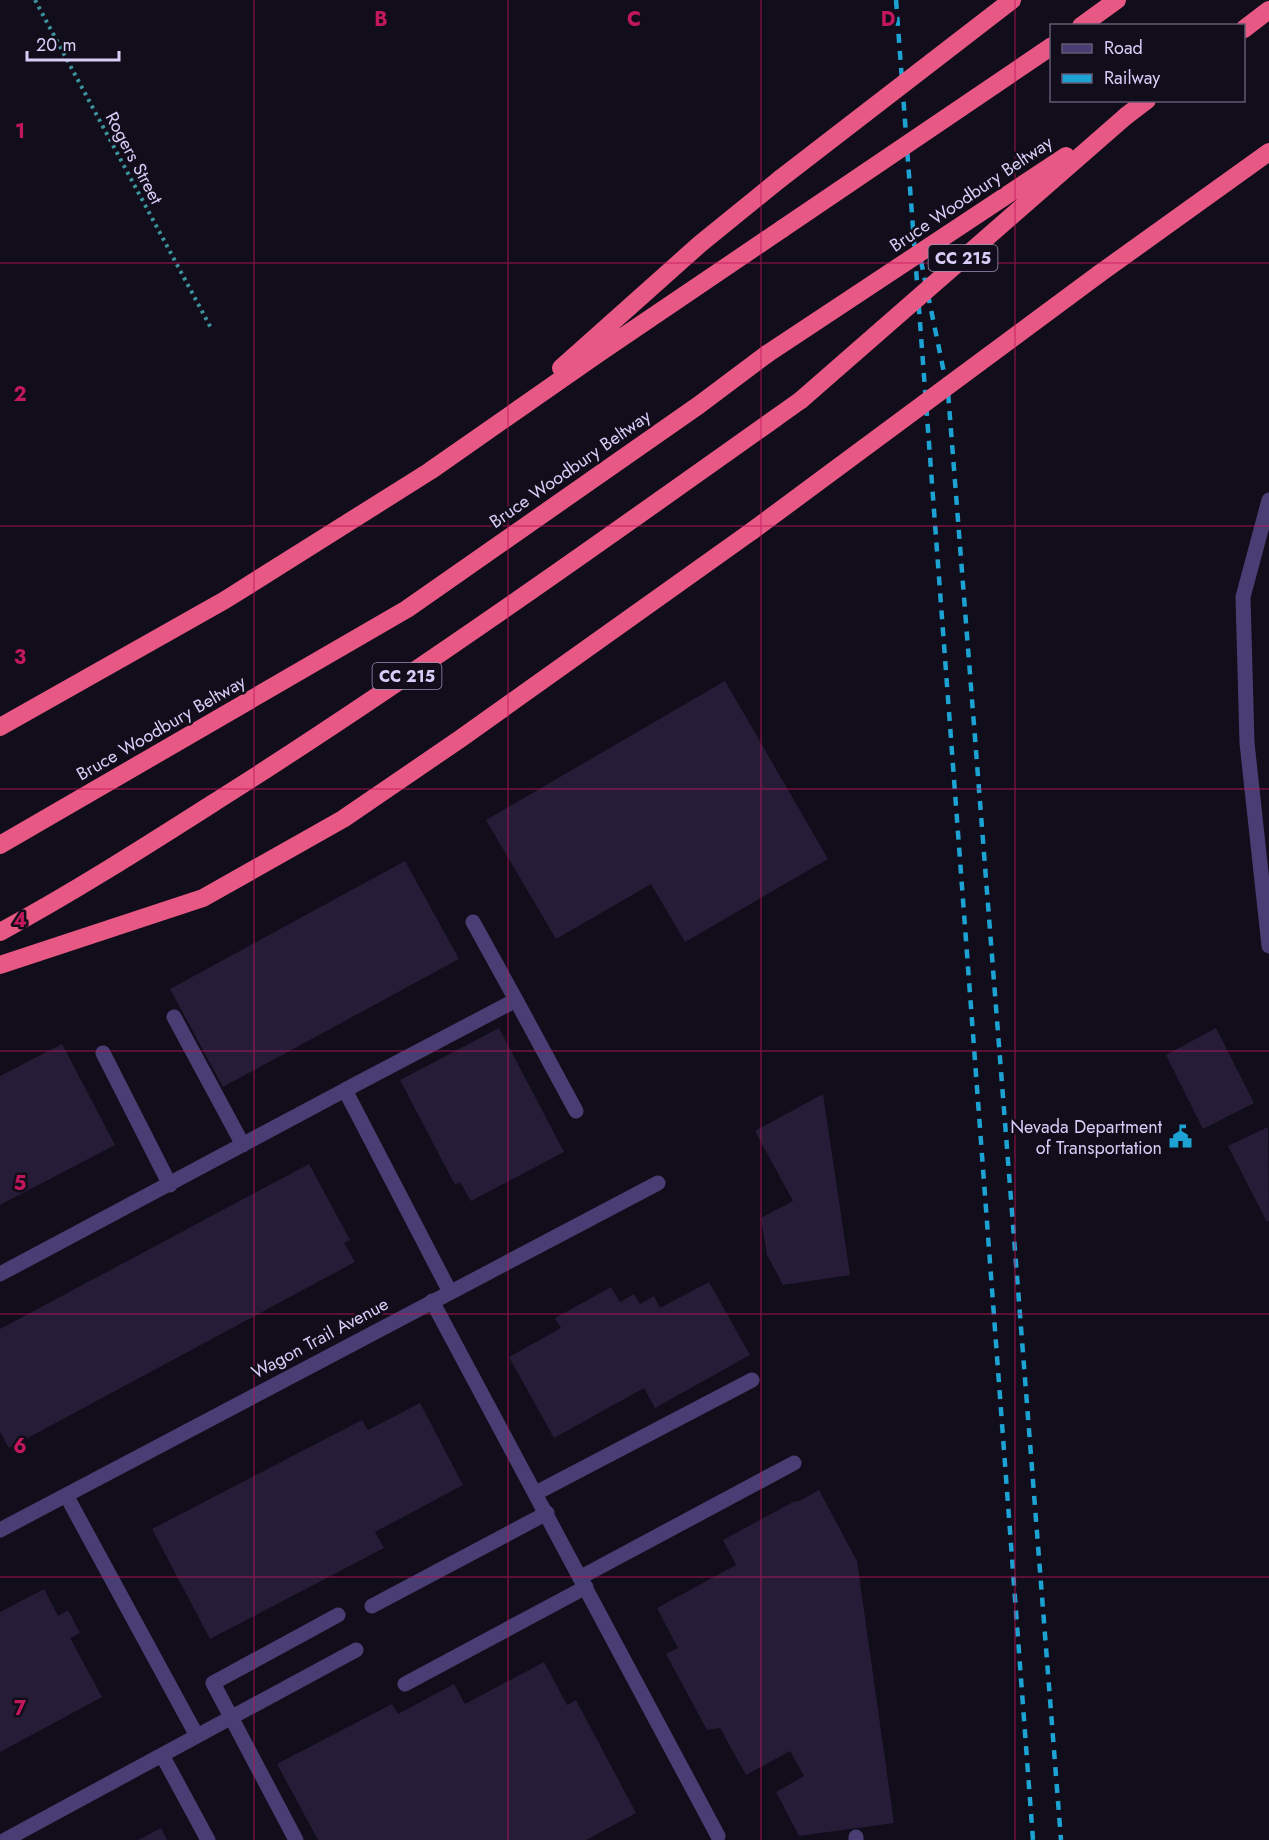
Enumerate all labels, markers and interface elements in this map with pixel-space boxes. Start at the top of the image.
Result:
text: B [374,5,388,34]
text: C [627,5,641,34]
text: D [881,5,895,34]
scale bar [27,24,118,62]
legend [1050,24,1245,102]
text: 20 m [36,32,76,58]
text: Road [1104,35,1143,61]
text: Railway [1104,65,1160,91]
street label: Rogers Street [99,107,170,209]
text: 1 [15,117,25,146]
street label: Bruce Woodbury Beltway [884,130,1058,258]
road number: CC 215 [928,245,998,271]
text: 2 [13,380,27,409]
street label: Bruce Woodbury Beltway [484,403,656,535]
text: 3 [14,643,26,672]
road number: CC 215 [372,663,442,689]
street label: Bruce Woodbury Beltway [72,669,250,787]
text: 4 [13,906,27,935]
place label: Nevada Department of Transportation [1010,1114,1163,1161]
public building icon: Nevada Department of Transportation [1167,1124,1193,1150]
text: 5 [14,1169,27,1198]
street label: Wagon Trail Avenue [247,1291,393,1385]
text: 6 [13,1432,27,1461]
text: 7 [14,1694,27,1723]

